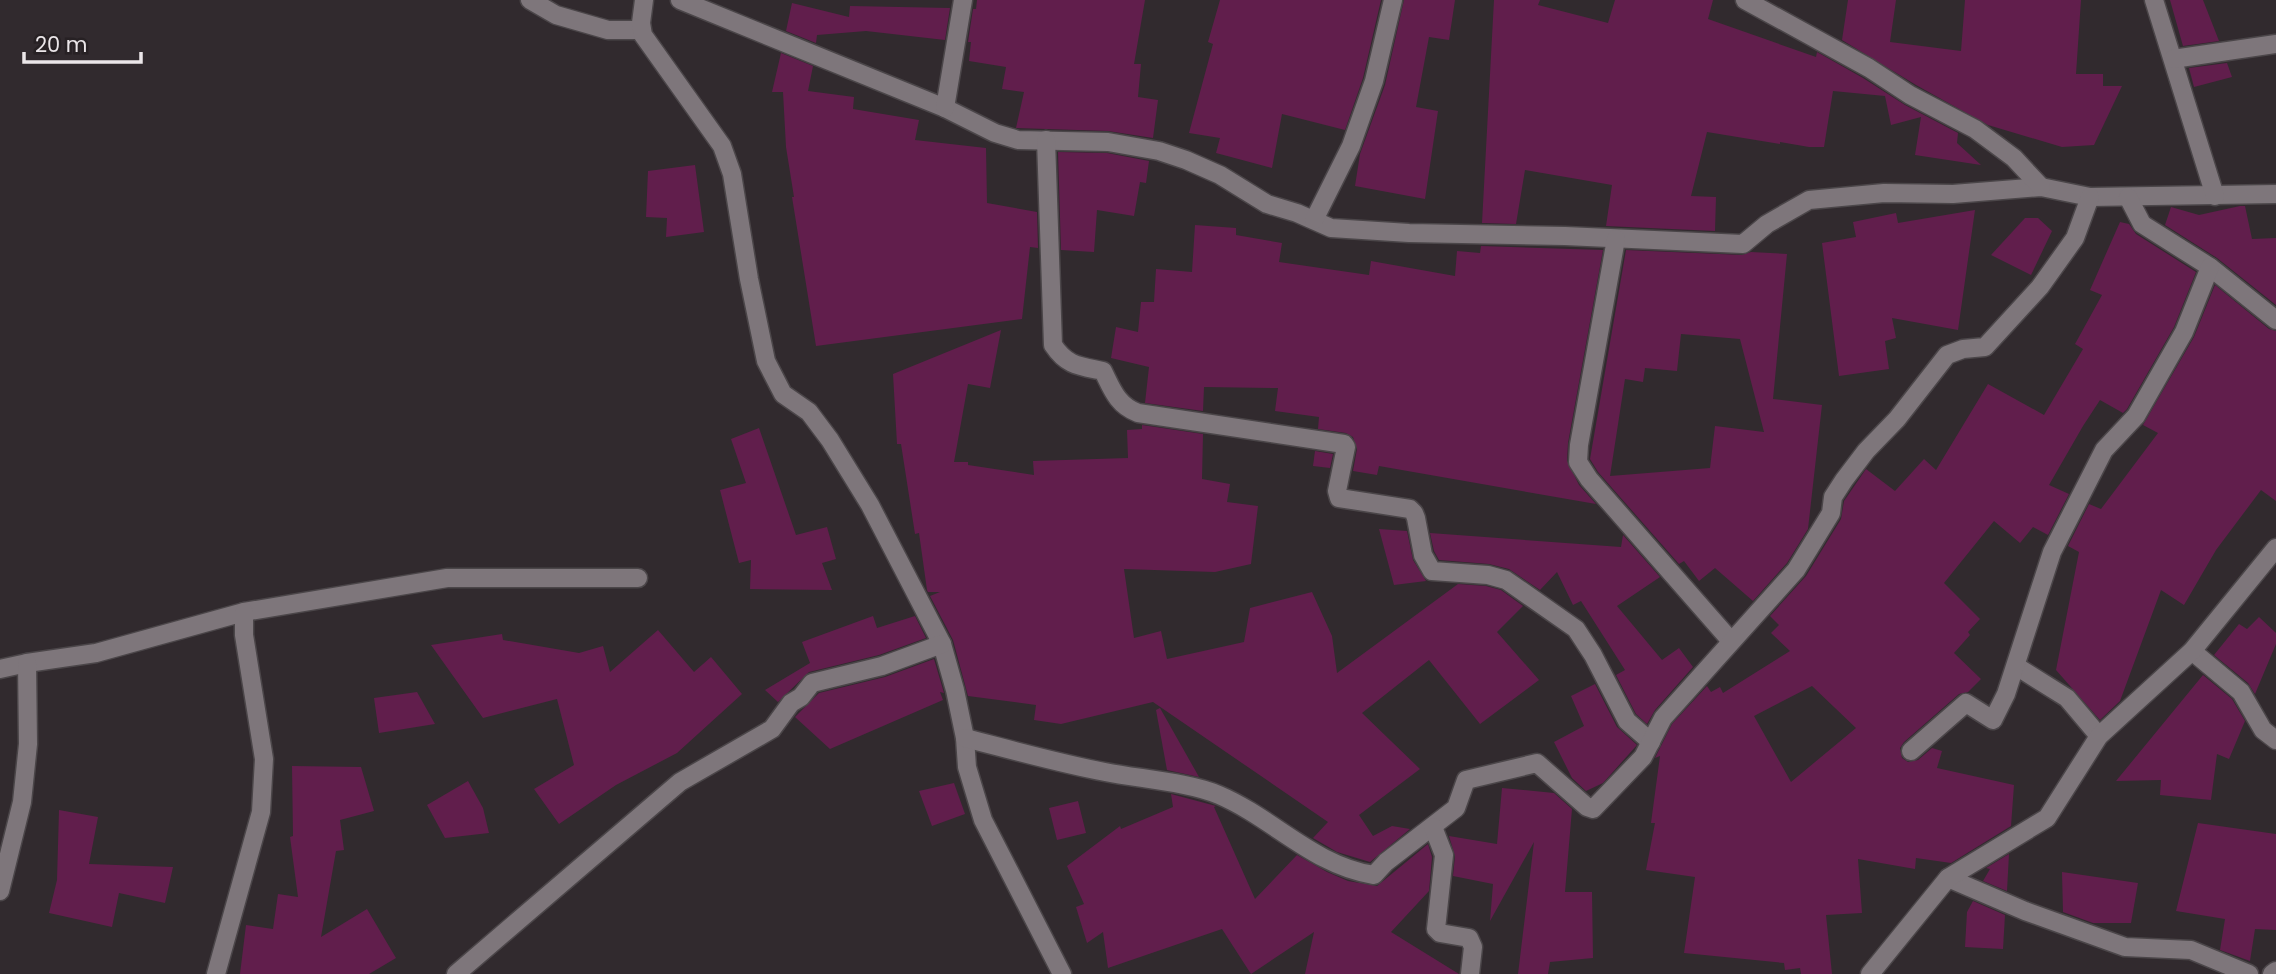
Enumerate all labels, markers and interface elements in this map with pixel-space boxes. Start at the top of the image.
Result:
scale bar [24,21,142,65]
text: 20 m [35,30,88,59]

